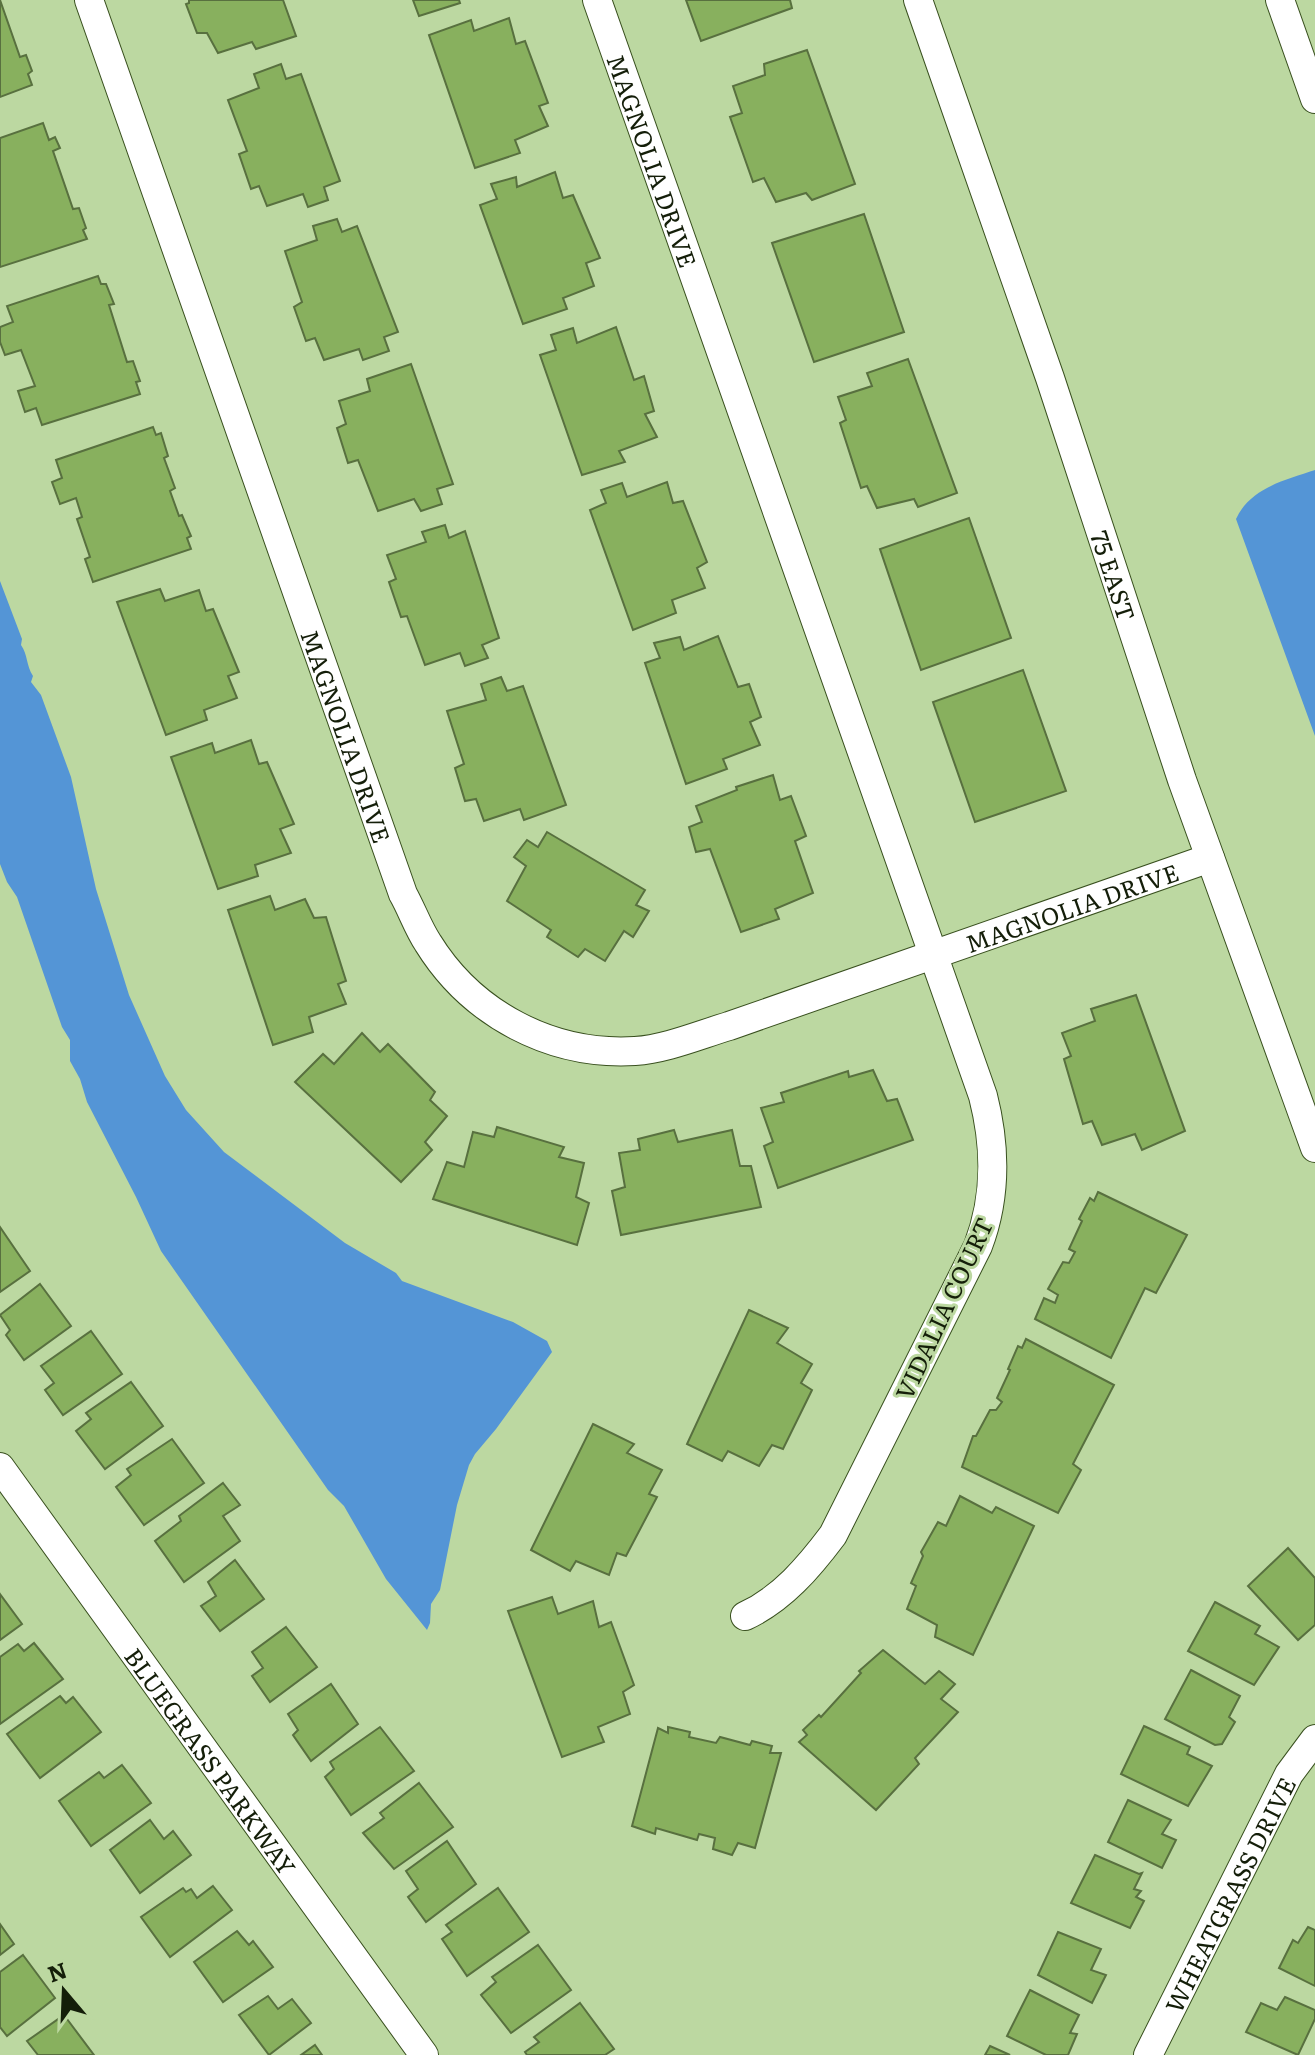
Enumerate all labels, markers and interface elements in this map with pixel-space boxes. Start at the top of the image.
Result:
street label: MAGNOLIA DRIVE [600,49,707,272]
street label: 75 EAST [1084,526,1146,625]
street label: MAGNOLIA DRIVE [294,625,401,847]
street label: MAGNOLIA DRIVE [960,853,1183,960]
street label: VIDALIA COURT [885,1211,1001,1405]
street label: BLUEGRASS PARKWAY [118,1640,306,1882]
street label: WHEATGRASS DRIVE [1155,1770,1303,2018]
north arrow [24,1951,104,2031]
text: N [43,1952,71,1989]

